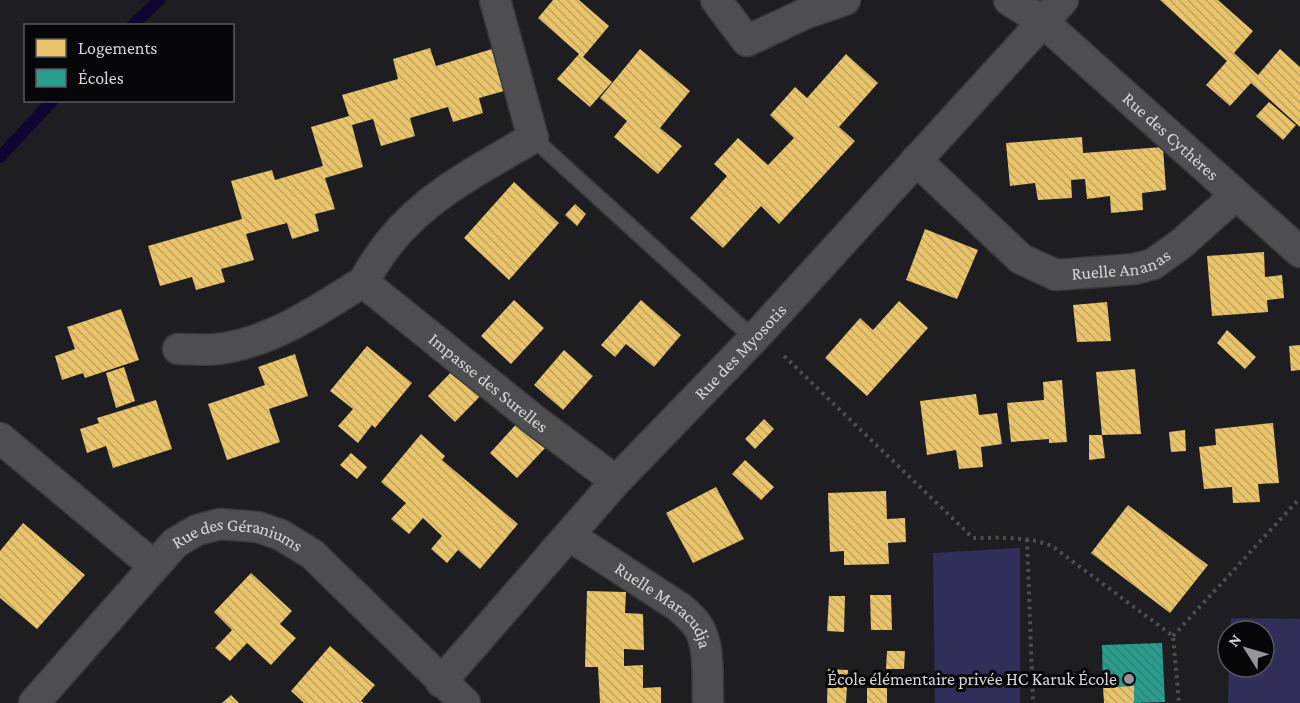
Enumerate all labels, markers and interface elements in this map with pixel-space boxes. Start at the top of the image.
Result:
legend [24,24,234,102]
text: Logements [78,38,157,58]
text: Écoles [78,68,124,88]
street label: Rue des Cythères [1119,88,1223,184]
street label: Ruelle Ananas [1071,245,1174,284]
street label: Rue des Myosotis [690,300,791,404]
street label: Impasse des Surelles [425,329,552,437]
text: Rue des Géraniums [168,514,306,556]
street label: Rue des Géraniums [170,539,308,563]
street label: Ruelle Maracudja [611,558,715,650]
north arrow [1216,619,1276,679]
text: N [1224,631,1245,650]
place label: École élémentaire privée HC Karuk École [827,669,1117,689]
marker: École élémentaire privée HC Karuk École [1122,672,1136,686]

